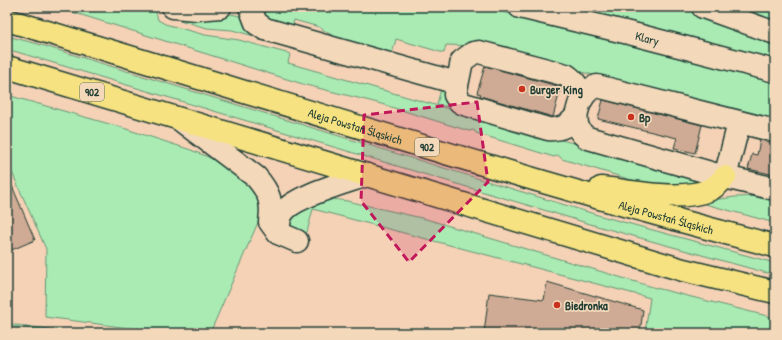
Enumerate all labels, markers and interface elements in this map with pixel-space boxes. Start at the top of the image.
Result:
street label: Klary [634,26,661,49]
place label: Burger King [530,81,583,99]
road number: 902 [80,83,104,101]
marker: Burger King [517,84,527,94]
street label: Aleja Powstań Śląskich [306,103,404,148]
place label: Bp [639,109,651,127]
marker: Bp [626,112,636,122]
road number: 902 [415,138,439,156]
street label: Aleja Powstań Śląskich [617,196,715,238]
place label: Biedronka [565,297,608,314]
marker: Biedronka [552,300,562,310]

